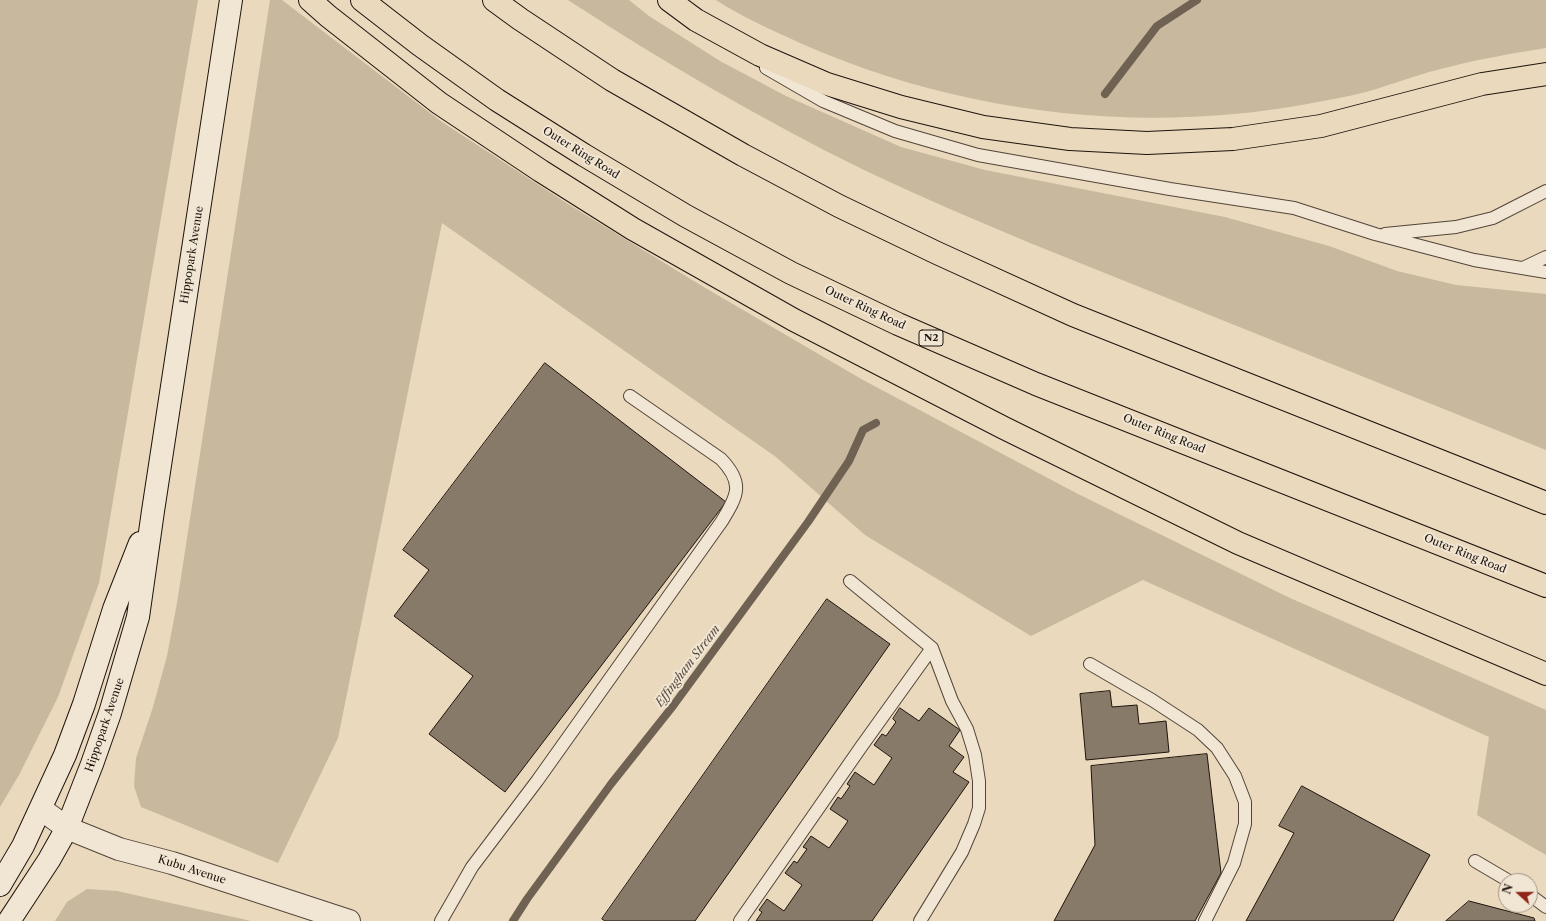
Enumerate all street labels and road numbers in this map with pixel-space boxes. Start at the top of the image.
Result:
street label: Outer Ring Road [540,124,622,182]
street label: Hippopark Avenue [178,205,206,305]
street label: Outer Ring Road [822,283,908,333]
road number: N2 [919,330,943,346]
street label: Outer Ring Road [1121,411,1207,457]
street label: Outer Ring Road [1422,531,1508,577]
street label: Hippopark Avenue [83,676,127,774]
street label: Kubu Avenue [156,853,228,887]

